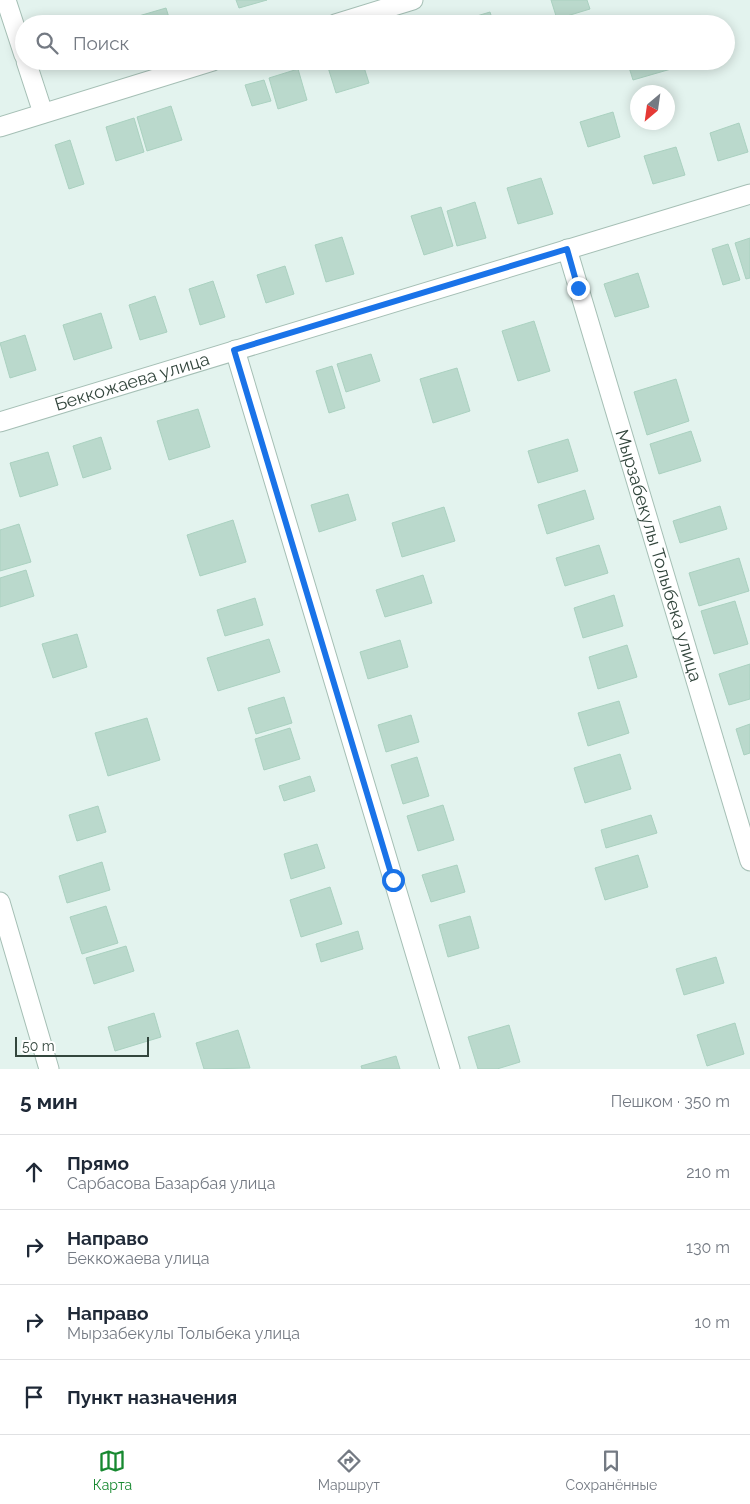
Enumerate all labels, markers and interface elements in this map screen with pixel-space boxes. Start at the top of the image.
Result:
search box [15,15,735,70]
icon: search [33,29,61,57]
text: Поиск [73,32,129,54]
north arrow [630,85,675,130]
route end [567,277,590,300]
street label: Беккожаева улица [52,348,212,415]
street label: Мырзабекулы Толыбека улица [612,427,707,684]
route start [382,869,405,892]
scale bar [15,1034,149,1057]
text: 50 m [22,1038,55,1054]
text: 5 мин [20,1089,78,1114]
text: Пешком · 350 m [611,1092,730,1111]
text: Прямо [67,1152,129,1174]
icon: ahead [20,1158,48,1186]
text: 210 m [686,1163,730,1182]
text: Сарбасова Базарбая улица [67,1174,275,1193]
text: Направо [67,1227,148,1249]
icon: right [20,1233,48,1261]
text: 130 m [686,1238,730,1257]
text: Беккожаева улица [67,1249,209,1268]
text: Направо [67,1302,148,1324]
icon: right [20,1308,48,1336]
text: 10 m [695,1313,730,1332]
text: Мырзабекулы Толыбека улица [67,1324,300,1343]
icon: arrive [20,1383,48,1411]
text: Пункт назначения [67,1386,237,1408]
tab: Карта [93,1447,132,1493]
tab: Маршрут [318,1447,380,1493]
tab: Сохранённые [566,1447,657,1493]

